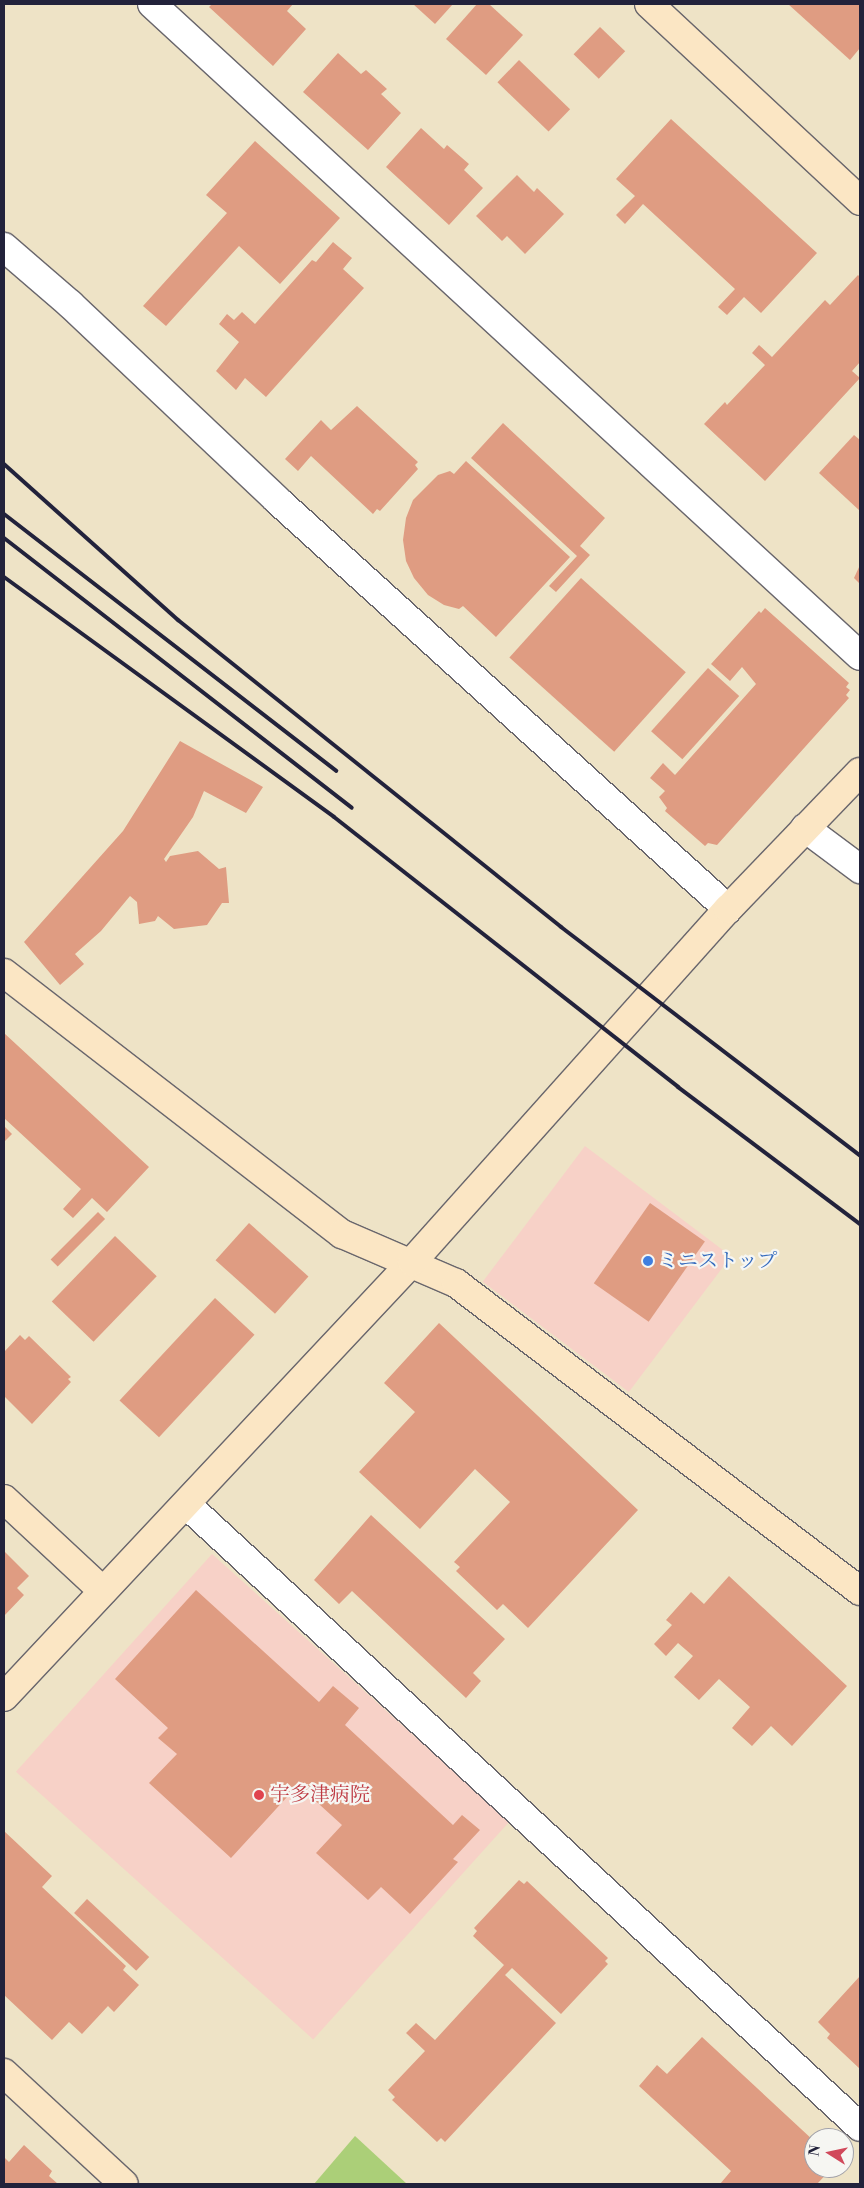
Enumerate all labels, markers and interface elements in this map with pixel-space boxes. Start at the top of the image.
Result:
place label: ミニストップ [658,1249,778,1273]
marker: ミニストップ [642,1255,654,1267]
place label: 宇多津病院 [270,1783,370,1807]
marker: 宇多津病院 [252,1788,266,1802]
north arrow [804,2128,854,2178]
text: N [805,2144,825,2158]

